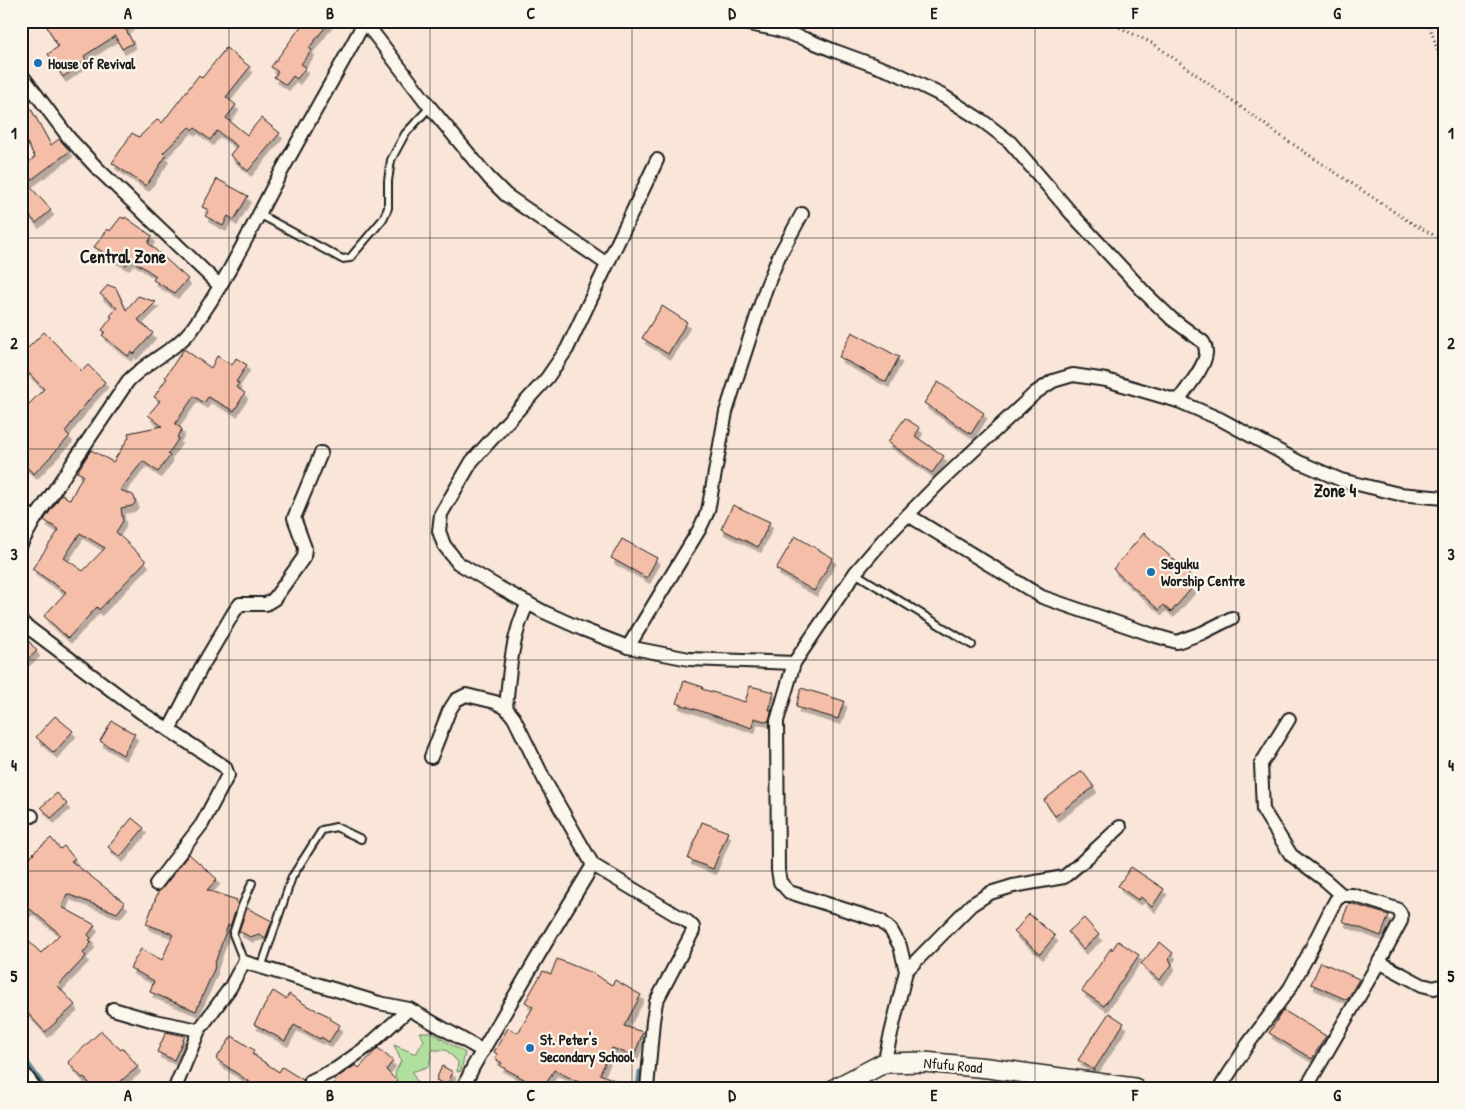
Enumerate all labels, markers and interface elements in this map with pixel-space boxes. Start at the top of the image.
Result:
text: A [124,2,132,24]
text: B [326,2,334,24]
text: C [527,2,536,24]
text: D [728,2,736,24]
text: E [930,2,938,24]
text: F [1131,2,1139,24]
text: G [1333,2,1341,24]
place label: House of Revival [48,53,136,74]
marker: House of Revival [32,57,44,69]
text: 1 [11,122,17,144]
text: 1 [1448,122,1454,144]
district label: Central Zone [80,244,167,269]
text: 2 [10,332,18,354]
text: 2 [1447,332,1455,354]
district label: Zone 4 [1314,478,1357,503]
text: 3 [10,543,18,565]
text: 3 [1447,543,1455,565]
place label: Seguku Worship Centre [1161,553,1245,592]
marker: Seguku Worship Centre [1145,566,1157,578]
text: 4 [11,754,17,776]
text: 4 [1448,754,1454,776]
text: 5 [11,965,18,987]
text: 5 [1448,965,1455,987]
place label: St. Peter's Secondary School [540,1029,635,1068]
marker: St. Peter's Secondary School [524,1042,536,1054]
street label: Nfufu Road [923,1052,983,1078]
text: A [124,1084,132,1106]
text: B [326,1084,334,1106]
text: C [527,1084,536,1106]
text: D [728,1084,736,1106]
text: E [930,1084,938,1106]
text: F [1131,1084,1139,1106]
text: G [1333,1084,1341,1106]

